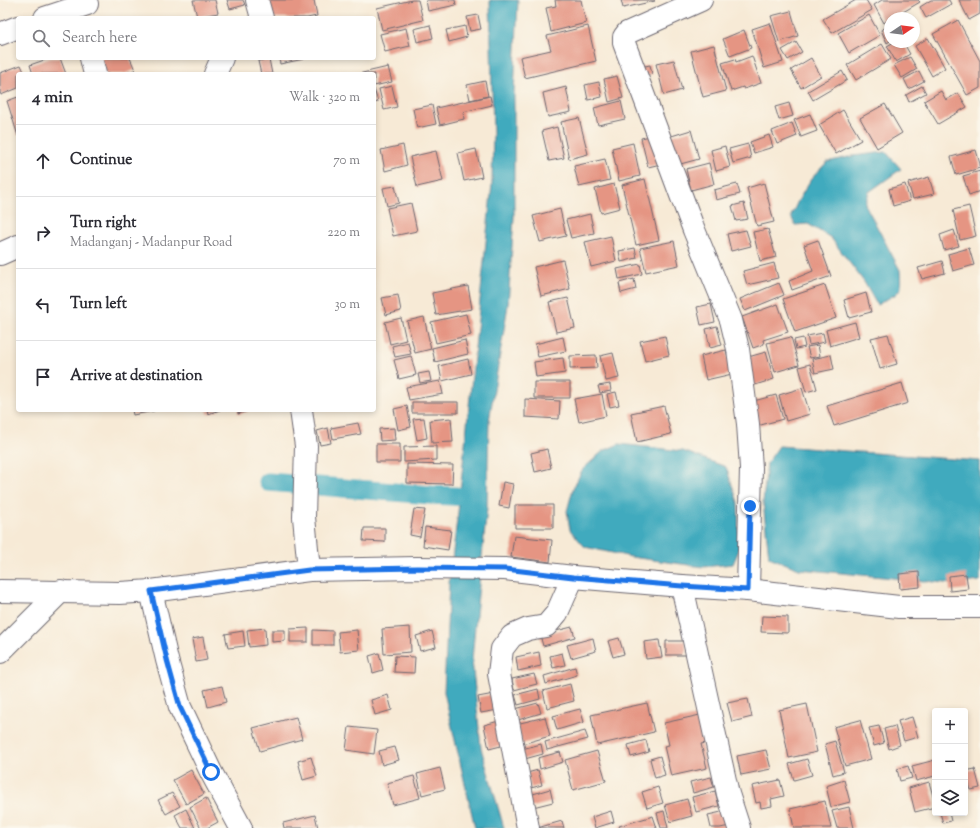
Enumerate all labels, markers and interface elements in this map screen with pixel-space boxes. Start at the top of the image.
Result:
north arrow [884,12,920,48]
search box [16,16,376,60]
icon: search [30,27,52,49]
text: Search here [62,28,137,49]
text: 4 min [32,86,73,110]
text: Walk · 320 m [289,89,360,107]
icon: ahead [32,150,54,172]
text: Continue [70,150,132,171]
text: 70 m [333,152,360,170]
text: Turn right [70,213,136,234]
icon: right [32,222,54,244]
text: 220 m [327,224,360,242]
text: Madanganj - Madanpur Road [70,234,232,252]
icon: left [32,294,54,316]
text: Turn left [70,294,127,315]
text: 30 m [334,296,360,314]
icon: arrive [32,366,54,388]
text: Arrive at destination [70,366,203,387]
route end [741,497,759,515]
map controls [932,708,968,816]
button: + [932,708,968,744]
button: − [932,744,968,780]
route start [202,763,220,781]
button: layers [932,780,968,816]

